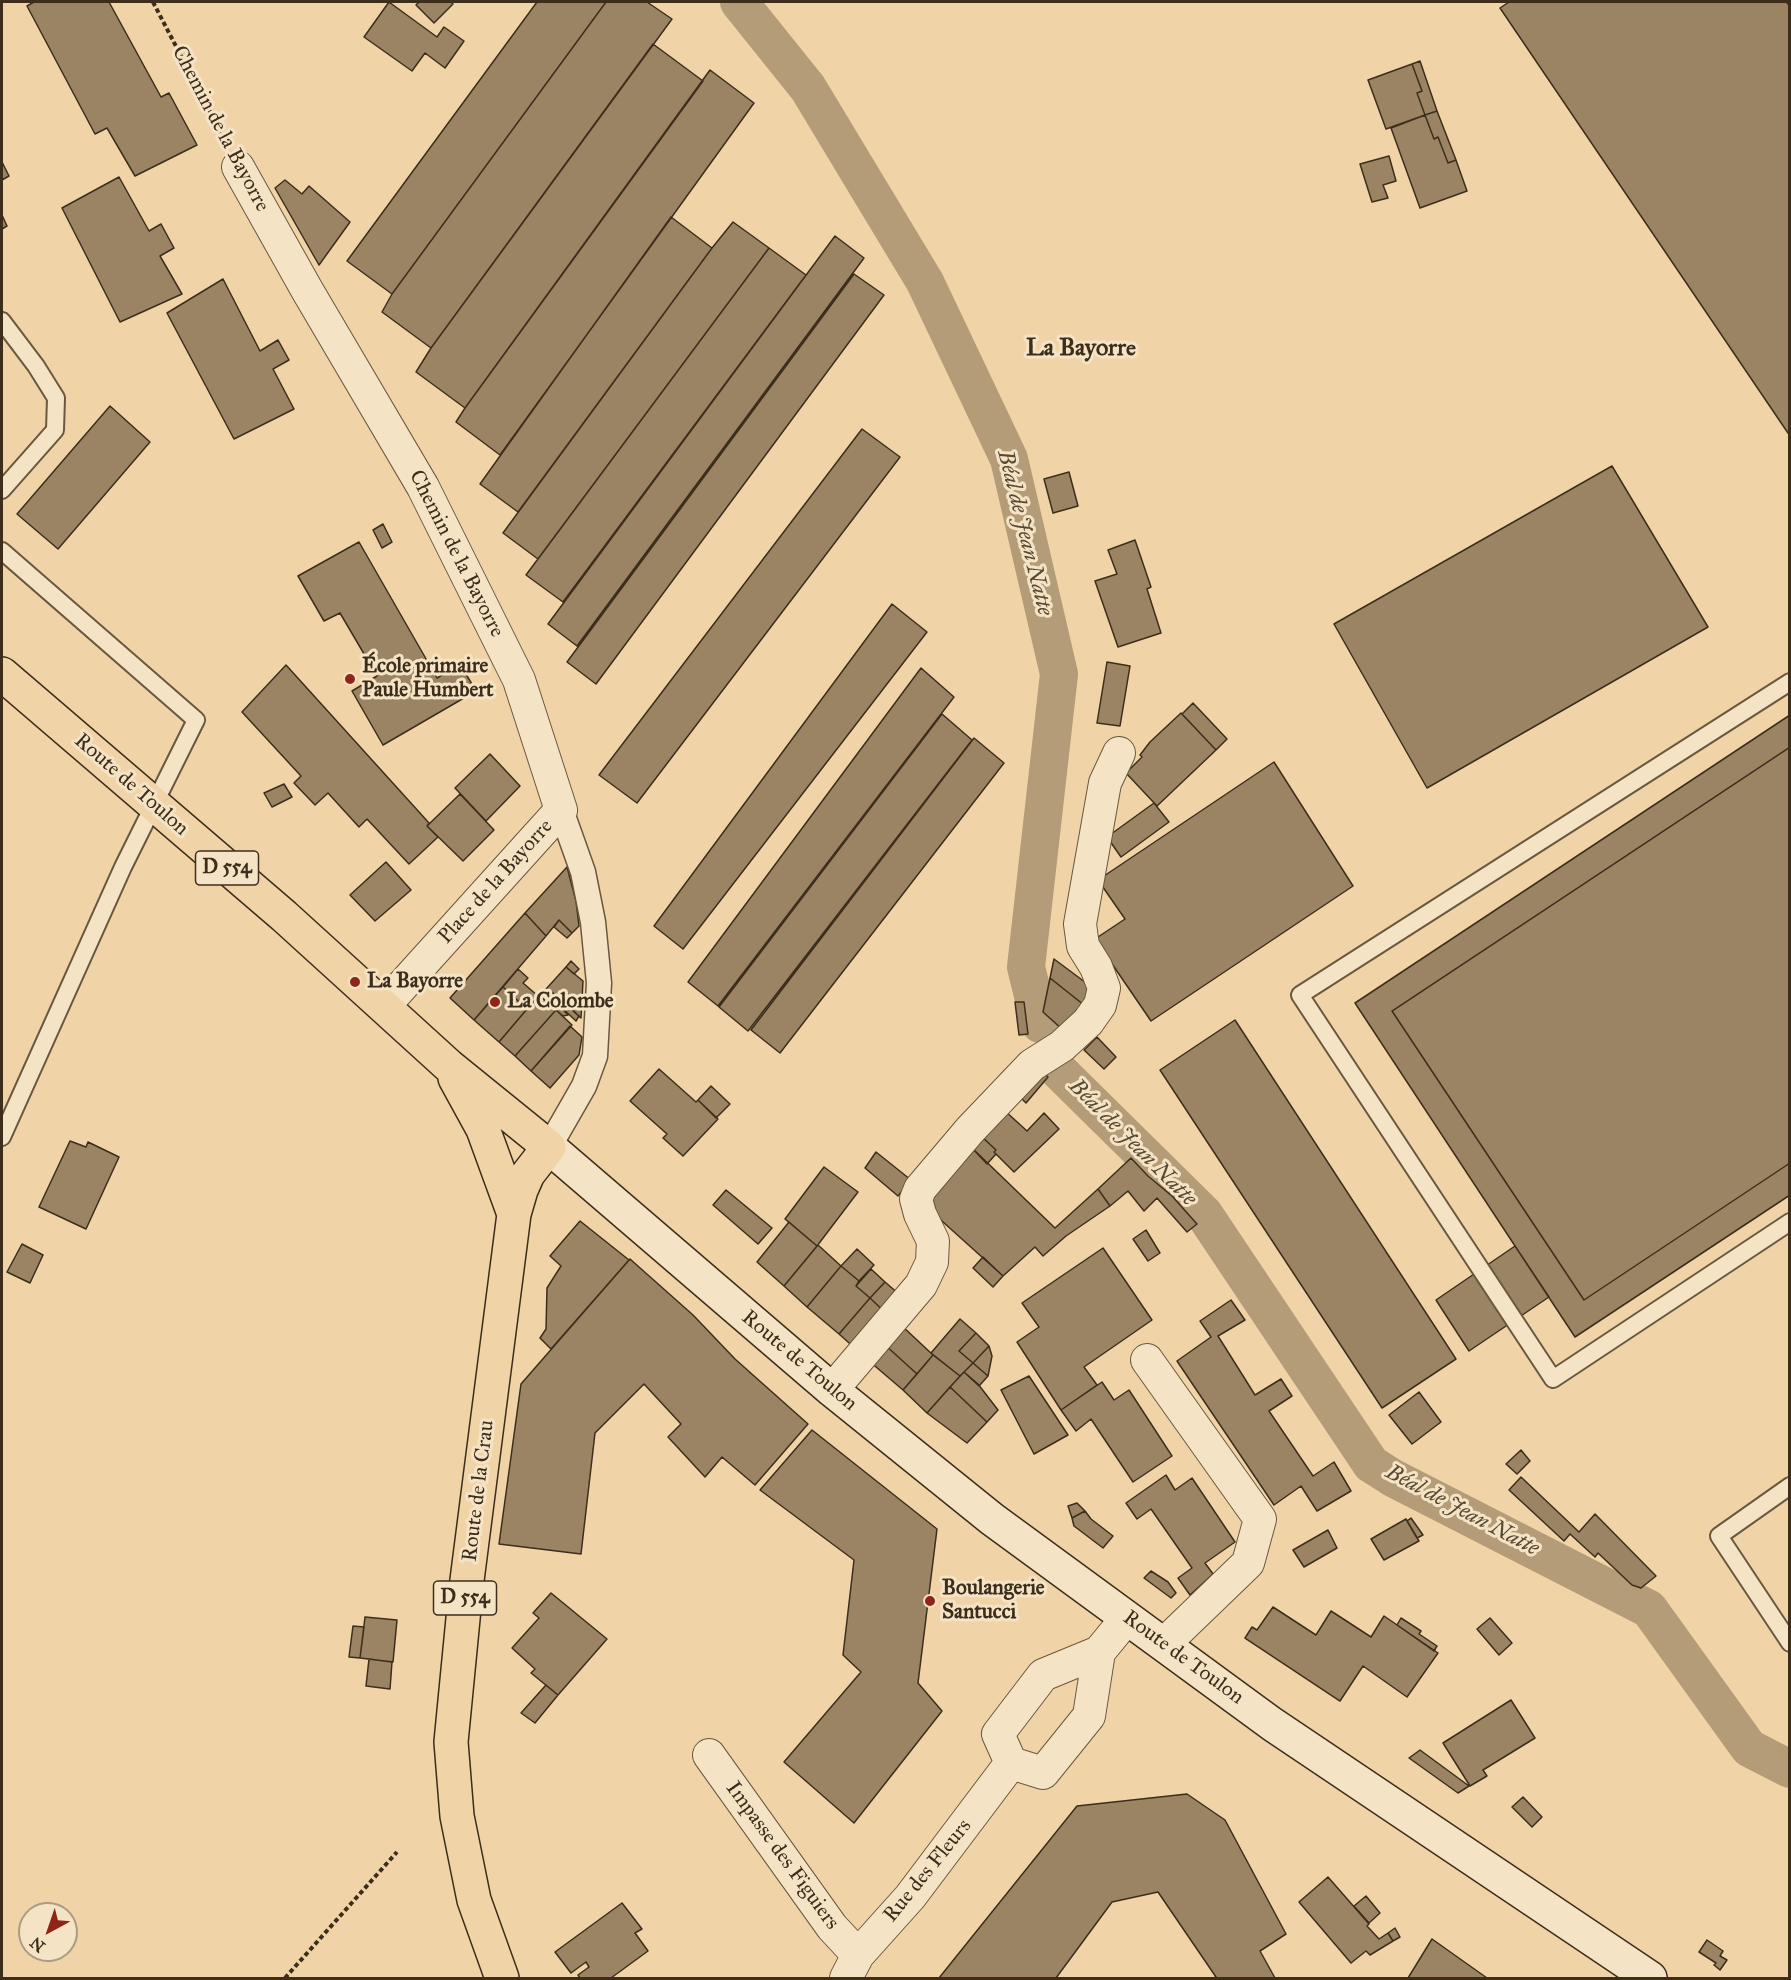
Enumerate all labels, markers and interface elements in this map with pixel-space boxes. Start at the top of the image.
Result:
street label: Chemin de la Bayorre [166,42,274,216]
district label: La Bayorre [1026,335,1136,363]
water label: Béal de Jean Natte [991,448,1057,618]
street label: Chemin de la Bayorre [403,466,509,642]
place label: École primaire Paule Humbert [362,654,493,704]
marker: École primaire Paule Humbert [343,672,357,686]
street label: Route de Toulon [69,728,193,842]
street label: Place de la Bayorre [434,815,558,949]
road number: D 554 [196,851,258,885]
place label: La Bayorre [367,969,463,995]
marker: La Bayorre [348,975,362,989]
place label: La Colombe [507,989,614,1015]
marker: La Colombe [488,995,502,1009]
water label: Béal de Jean Natte [1063,1074,1201,1212]
street label: Route de Toulon [736,1305,862,1417]
street label: Route de la Crau [458,1419,500,1563]
water label: Béal de Jean Natte [1381,1460,1543,1562]
place label: Boulangerie Santucci [942,1576,1045,1626]
road number: D 554 [434,1581,496,1615]
marker: Boulangerie Santucci [923,1594,937,1608]
street label: Route de Toulon [1118,1606,1248,1710]
street label: Impasse des Figuiers [720,1777,844,1935]
street label: Rue des Fleurs [879,1814,977,1928]
north arrow [18,1902,78,1962]
text: N [26,1933,49,1956]

